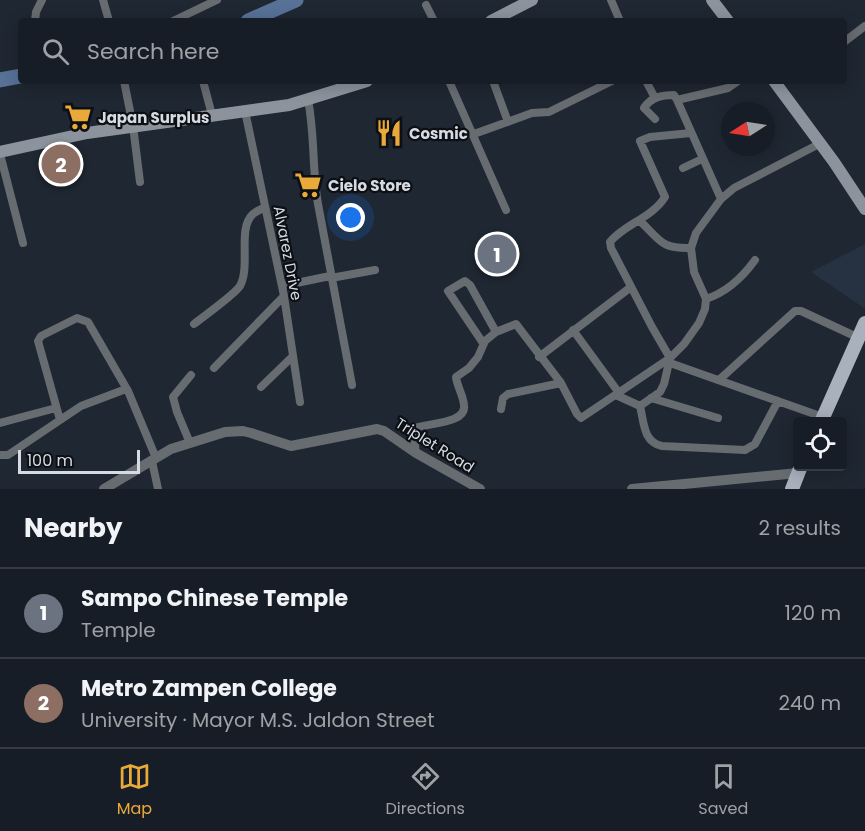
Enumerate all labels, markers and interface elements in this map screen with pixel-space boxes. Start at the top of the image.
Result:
search box [18,18,847,84]
icon: search [39,35,72,68]
text: Search here [87,36,220,67]
supermarket icon: Japan Surplus [63,102,93,132]
north arrow [721,102,775,156]
place label: Japan Surplus [98,107,209,128]
restaurant icon: Cosmic [374,118,404,148]
place label: Cosmic [409,123,468,144]
pin: 2 [42,142,80,186]
supermarket icon: Cielo Store [293,170,323,200]
place label: Cielo Store [328,175,411,196]
your location [336,203,365,232]
street label: Alvarez Drive [269,204,307,302]
pin: 1 [478,232,516,276]
street label: Triplet Road [392,413,478,477]
map controls [793,417,847,471]
button: locate [793,417,847,471]
scale bar [18,447,140,474]
text: 100 m [27,449,73,472]
text: Nearby [24,510,122,546]
text: 2 results [758,514,841,542]
text: Sampo Chinese Temple [81,583,348,614]
text: 1 [40,599,47,627]
text: 120 m [785,599,841,627]
text: Temple [81,616,156,644]
text: Metro Zampen College [81,673,337,704]
text: 2 [38,689,49,717]
text: 240 m [778,689,841,717]
text: University · Mayor M.S. Jaldon Street [81,706,434,734]
tab: Map [117,760,152,821]
tab: Directions [386,760,465,821]
tab: Saved [698,760,748,821]

